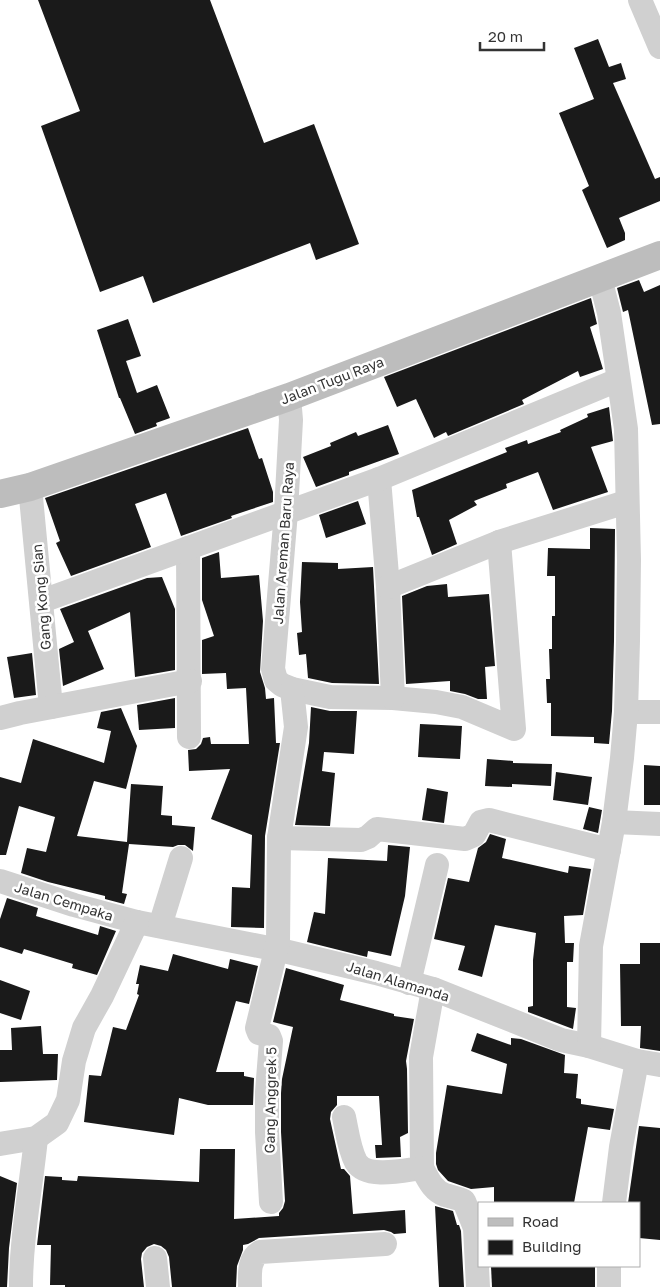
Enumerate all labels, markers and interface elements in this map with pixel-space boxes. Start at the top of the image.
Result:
scale bar [480,20,544,52]
text: 20 m [488,27,523,45]
street label: Jalan Tugu Raya [278,353,386,407]
street label: Jalan Areman Baru Raya [269,461,297,625]
street label: Gang Kong Sian [28,543,54,651]
street label: Jalan Cempaka [13,878,115,924]
street label: Jalan Alamanda [344,957,452,1005]
street label: Gang Anggrek 5 [261,1047,279,1153]
legend [478,1202,640,1267]
text: Road [522,1212,559,1230]
text: Building [522,1237,582,1255]

